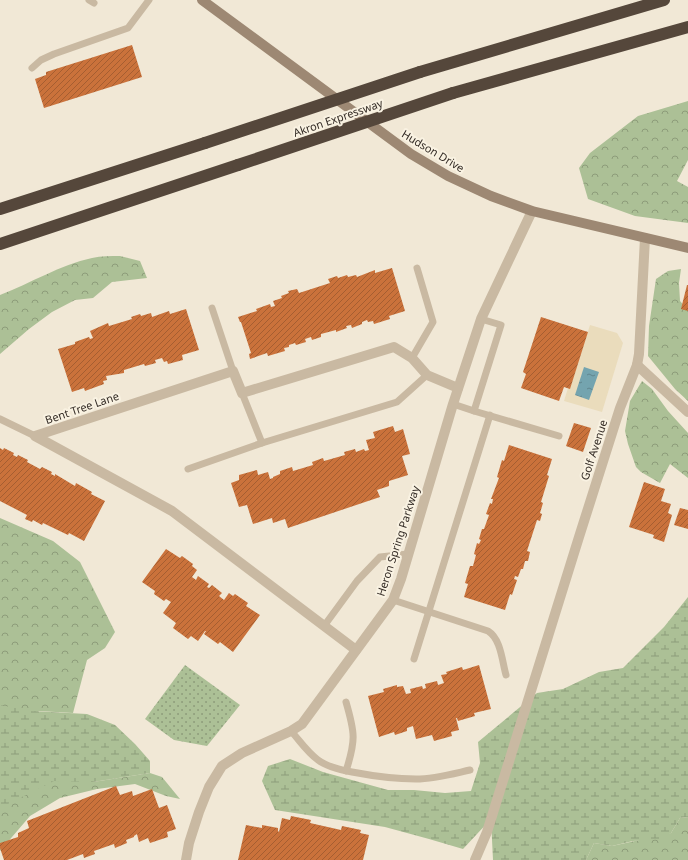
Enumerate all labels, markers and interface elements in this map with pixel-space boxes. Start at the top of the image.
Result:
street label: Akron Expressway [291,95,385,140]
street label: Hudson Drive [399,126,467,175]
street label: Bent Tree Lane [43,388,121,427]
street label: Golf Avenue [577,418,610,482]
street label: Heron Spring Parkway [373,483,423,598]

